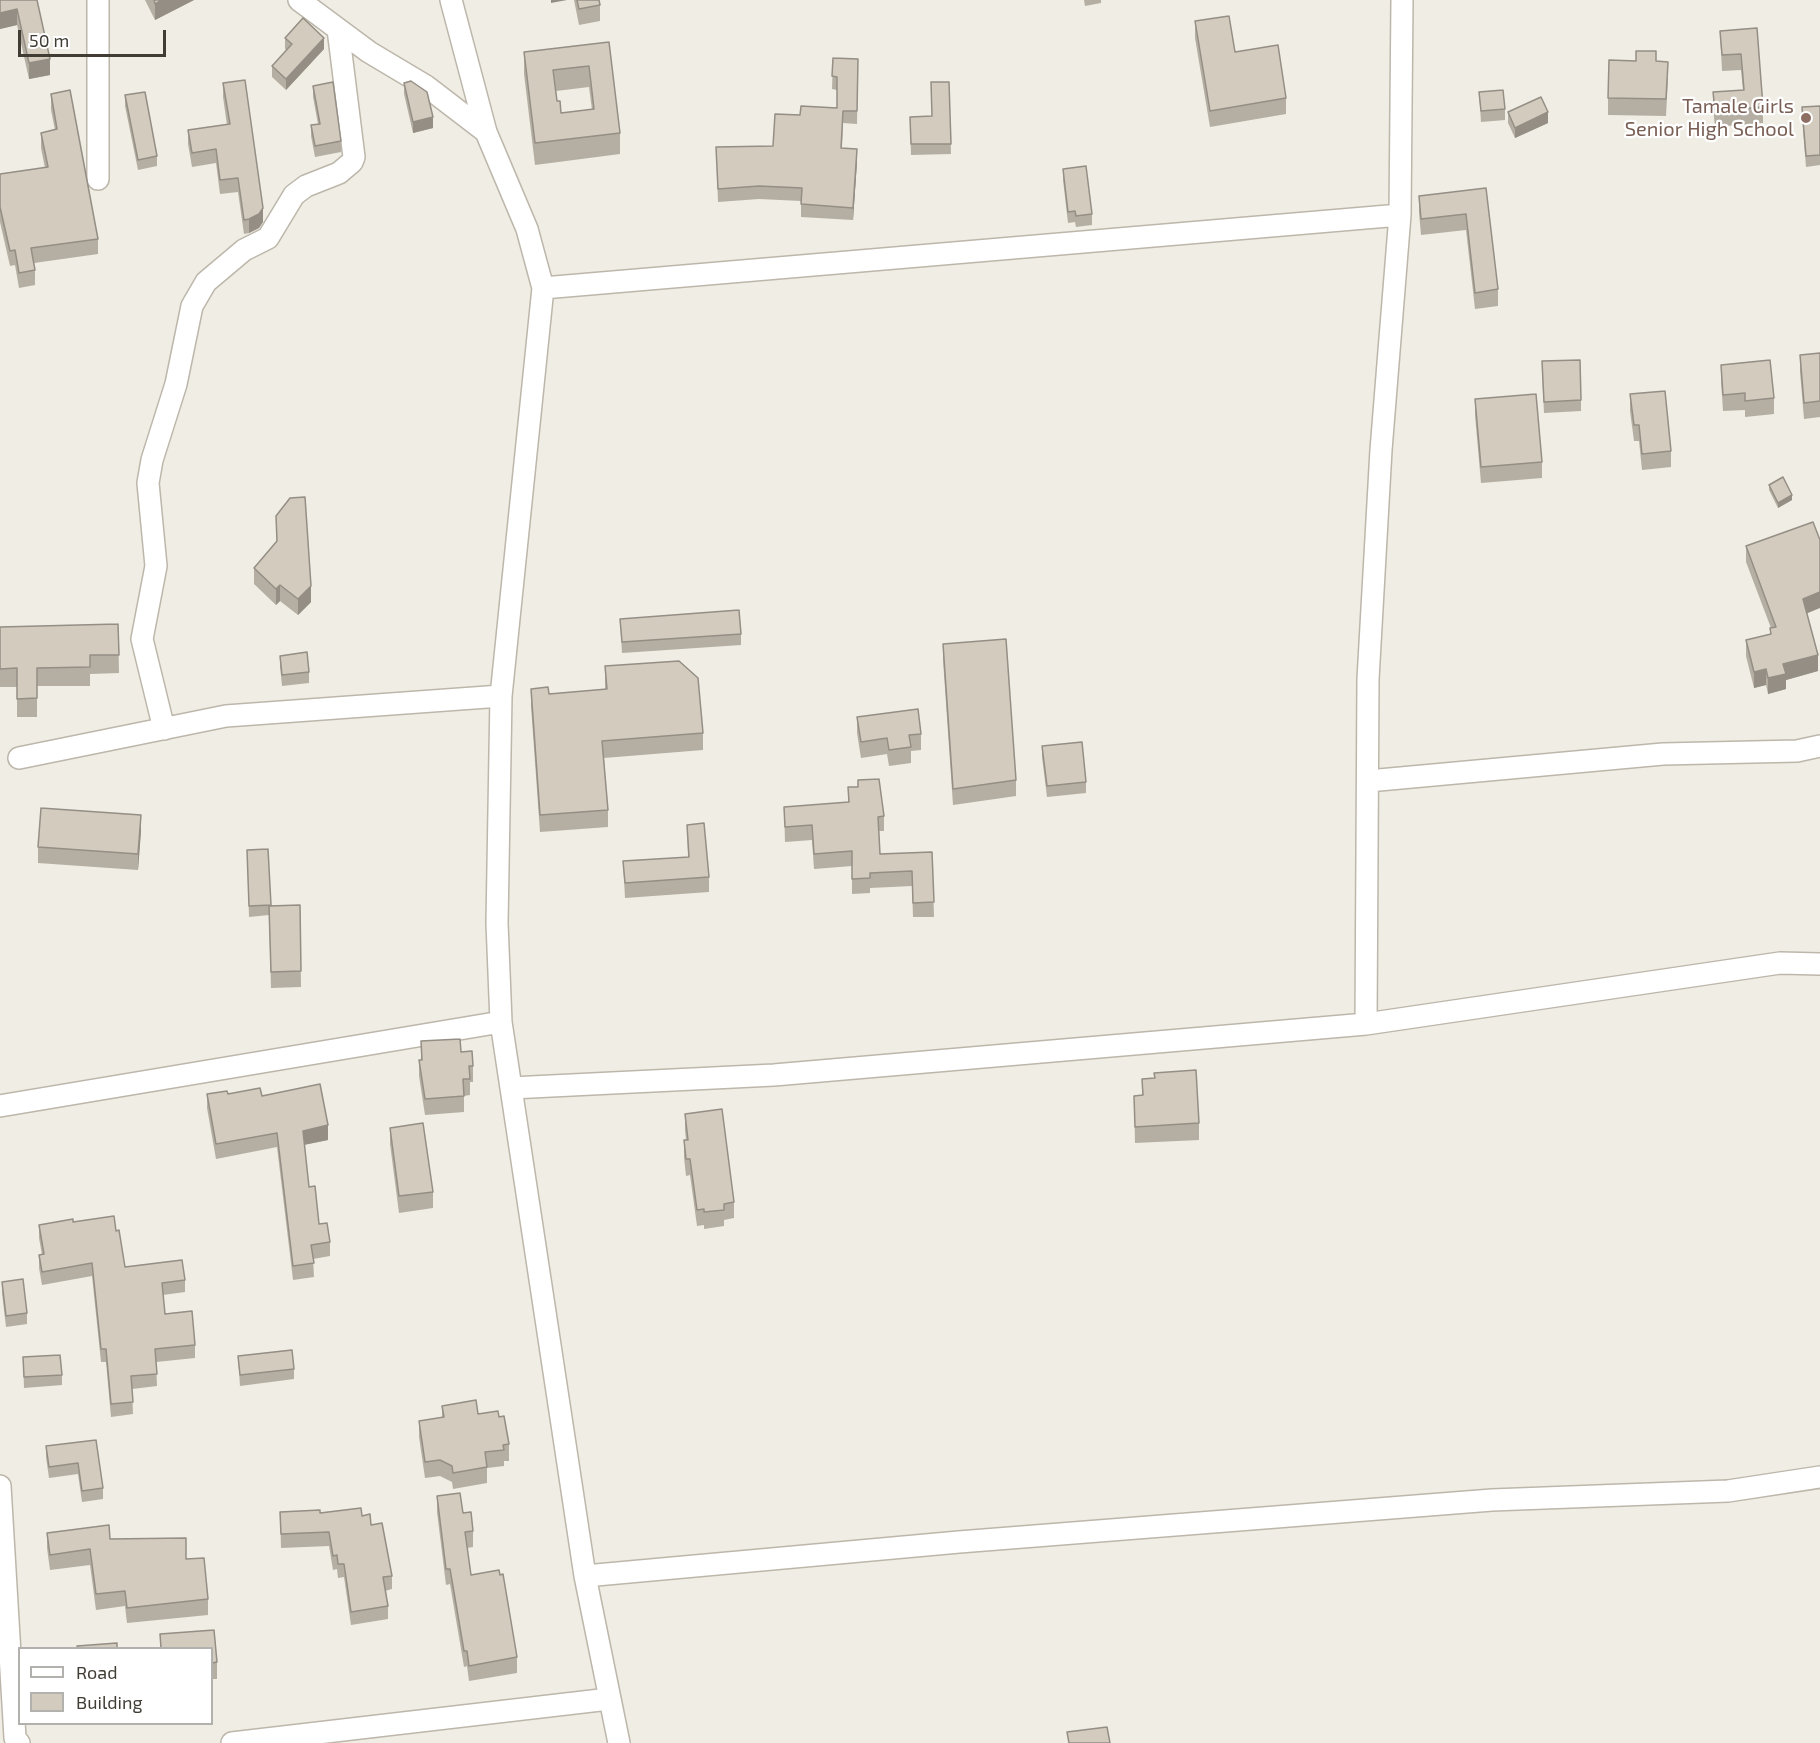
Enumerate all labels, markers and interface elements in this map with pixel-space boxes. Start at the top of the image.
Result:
scale bar [21,18,170,56]
text: 50 m [29,29,69,51]
place label: Tamale Girls Senior High School [1625,94,1794,141]
marker: Tamale Girls Senior High School [1799,111,1813,125]
legend [18,1647,213,1725]
text: Road [76,1661,117,1683]
text: Building [76,1691,143,1713]

